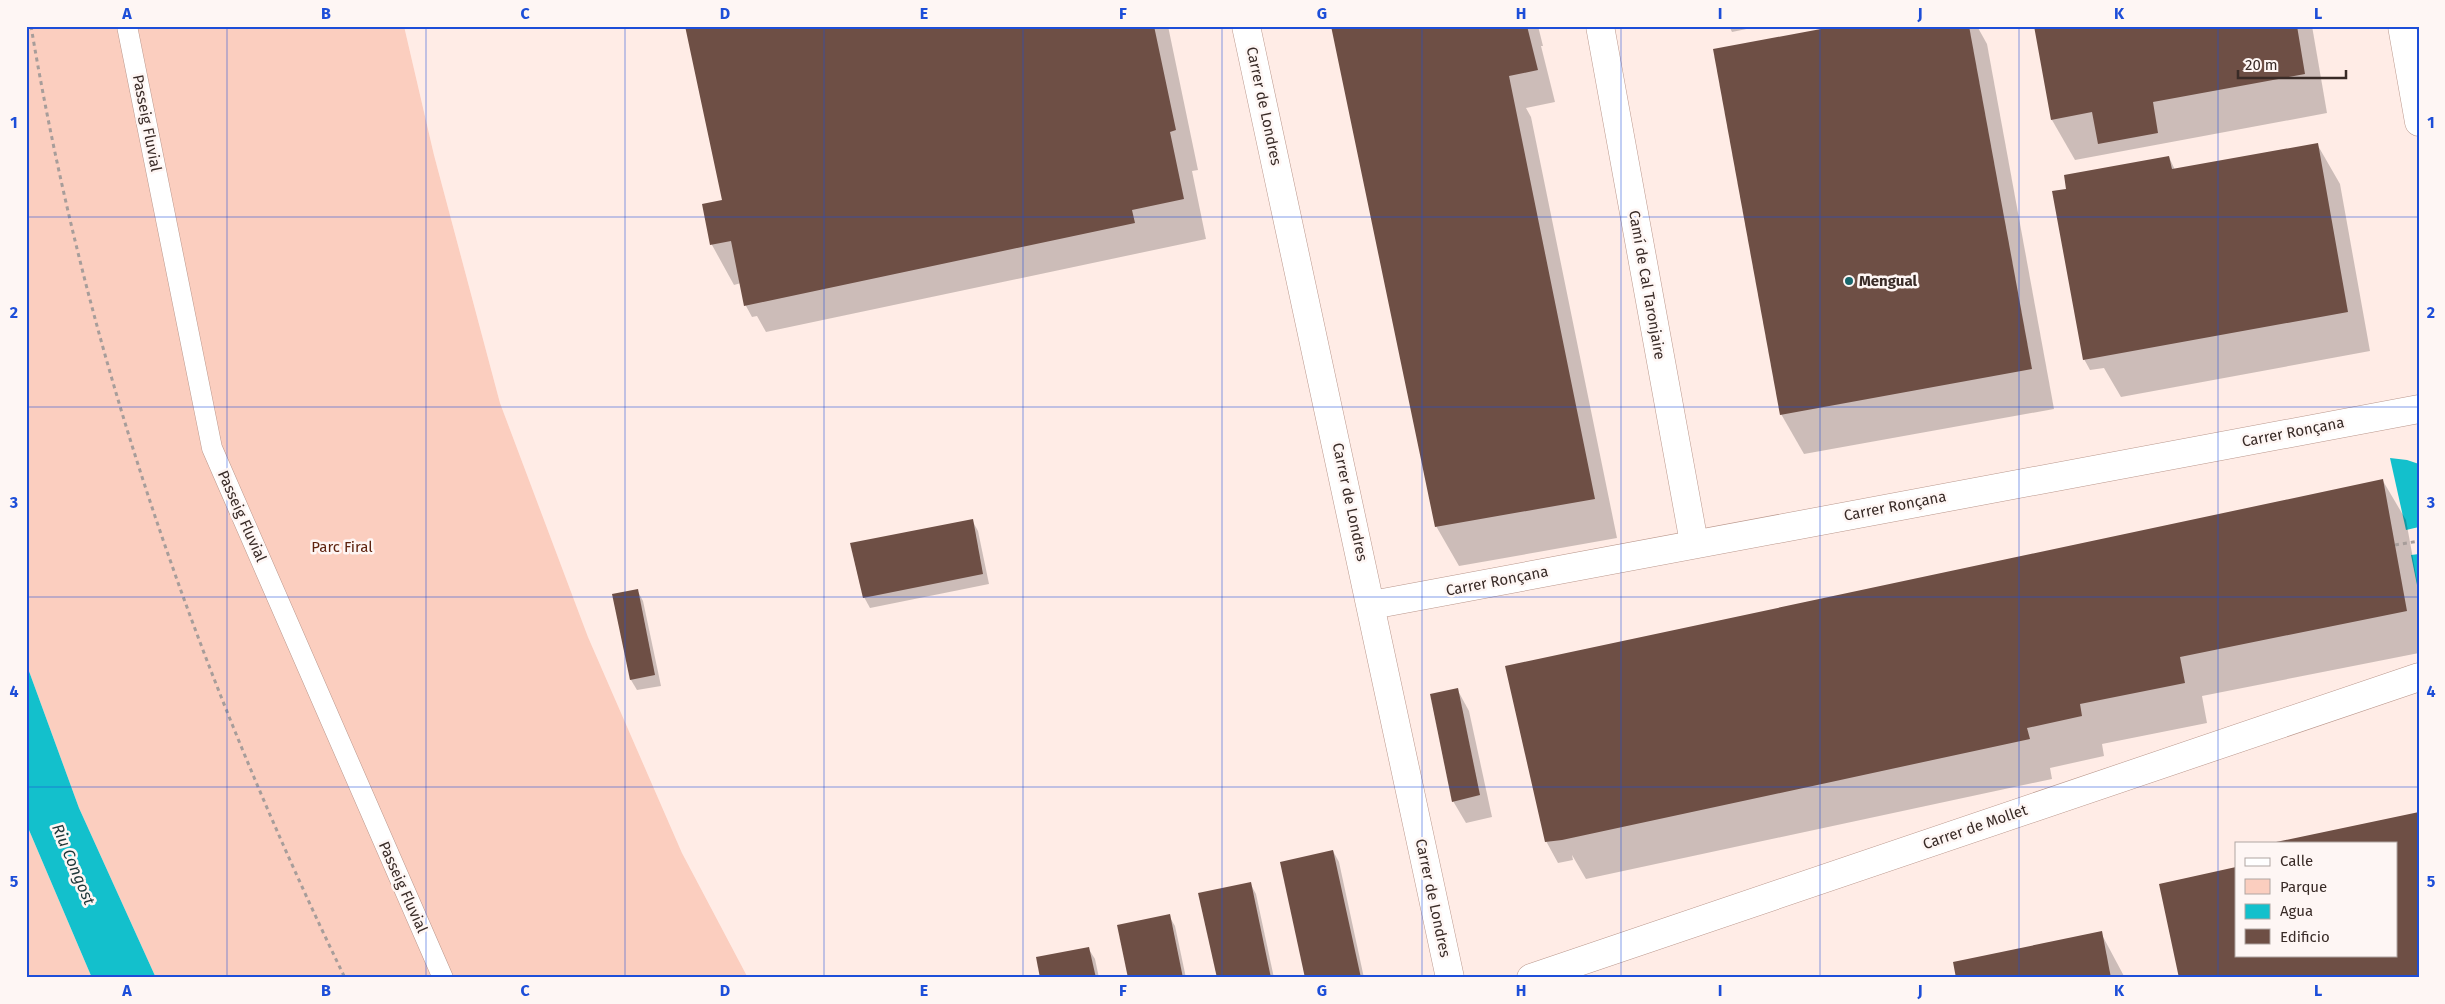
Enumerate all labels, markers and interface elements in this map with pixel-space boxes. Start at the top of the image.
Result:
text: A [121,4,132,23]
text: B [321,4,331,23]
text: C [520,4,530,23]
text: D [720,4,730,23]
text: E [920,4,928,23]
text: F [1119,4,1127,23]
text: G [1317,4,1327,23]
text: H [1516,4,1526,23]
text: I [1718,4,1722,23]
text: J [1916,4,1923,23]
text: K [2114,4,2125,23]
text: L [2314,4,2322,23]
street label: Carrer de Londres [1243,45,1285,167]
scale bar [2238,48,2345,80]
text: 20 m [2245,56,2278,74]
street label: Passeig Fluvial [129,73,165,174]
text: 1 [10,113,18,132]
text: 1 [2427,113,2435,132]
street label: Camí de Cal Taronjaire [1625,209,1669,361]
place label: Mengual [1859,272,1917,290]
marker: Mengual [1843,275,1855,287]
text: 2 [10,303,18,322]
text: 2 [2427,303,2435,322]
street label: Carrer Ronçana [2240,413,2346,451]
street label: Carrer de Londres [1329,441,1371,563]
street label: Passeig Fluvial [214,467,270,565]
street label: Carrer Ronçana [1842,487,1948,525]
text: 3 [9,493,18,512]
text: 3 [2426,493,2435,512]
park label: Parc Firal [311,538,373,556]
street label: Carrer Ronçana [1444,562,1550,600]
text: 4 [9,682,19,701]
text: 4 [2426,682,2436,701]
street label: Carrer de Mollet [1920,801,2030,853]
water label: Riu Congost [48,821,99,908]
street label: Carrer de Londres [1412,837,1454,959]
street label: Passeig Fluvial [375,838,431,936]
legend [2235,842,2398,956]
text: Calle [2280,852,2313,870]
text: 5 [10,872,19,891]
text: 5 [2427,872,2436,891]
text: Parque [2280,878,2327,896]
text: Agua [2280,902,2313,920]
text: Edificio [2280,928,2330,946]
text: A [121,981,132,1000]
text: B [321,981,331,1000]
text: C [520,981,530,1000]
text: D [720,981,730,1000]
text: E [920,981,928,1000]
text: F [1119,981,1127,1000]
text: G [1317,981,1327,1000]
text: H [1516,981,1526,1000]
text: I [1718,981,1722,1000]
text: J [1916,981,1923,1000]
text: K [2114,981,2125,1000]
text: L [2314,981,2322,1000]

